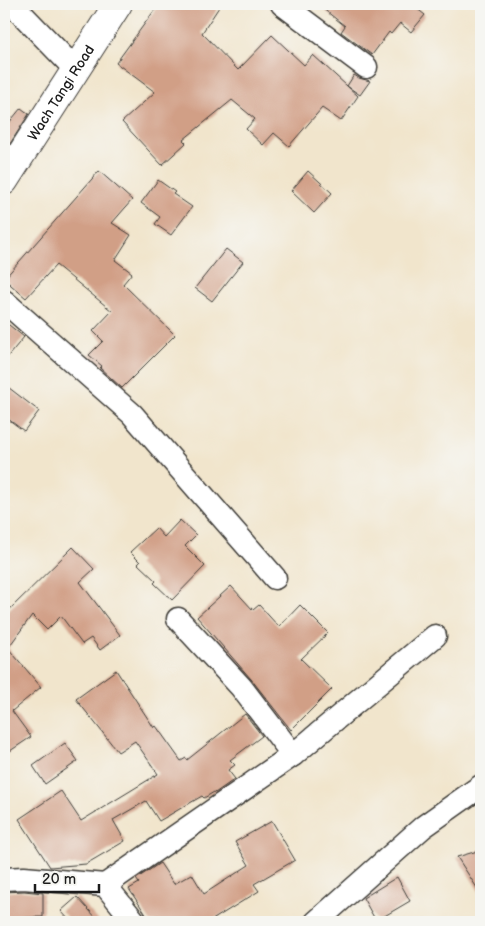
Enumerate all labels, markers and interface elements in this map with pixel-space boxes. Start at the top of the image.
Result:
street label: Wach Tangi Road [24,42,98,144]
scale bar [35,861,99,893]
text: 20 m [42,870,76,889]

